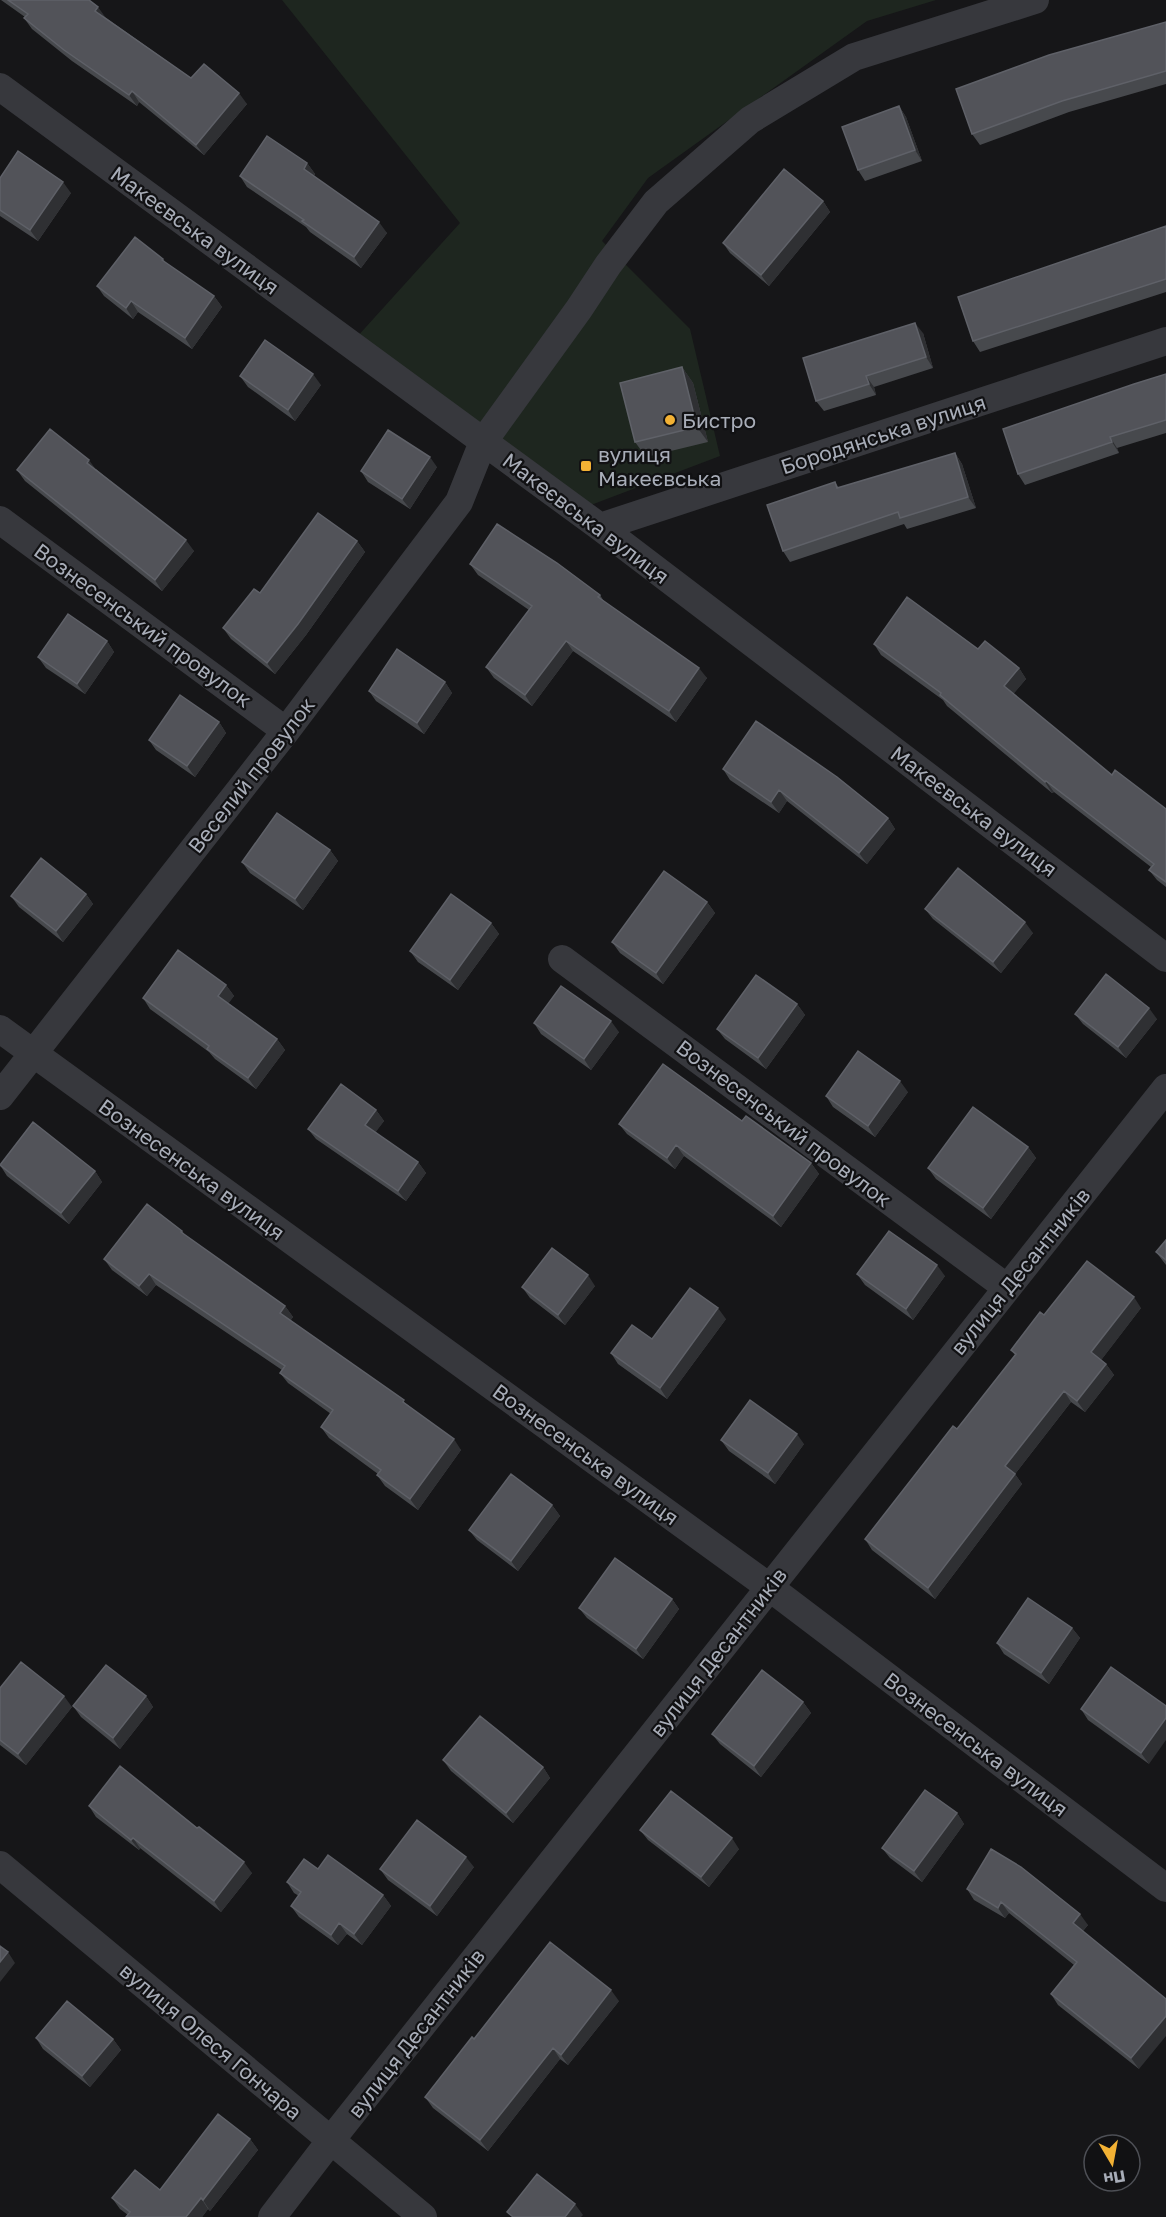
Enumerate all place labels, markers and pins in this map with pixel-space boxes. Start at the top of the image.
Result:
place label: Бистро [682,407,756,433]
marker: Бистро [663,413,677,427]
place label: вулиця Макеєвська [598,441,721,491]
marker: вулиця Макеєвська [579,459,593,473]

